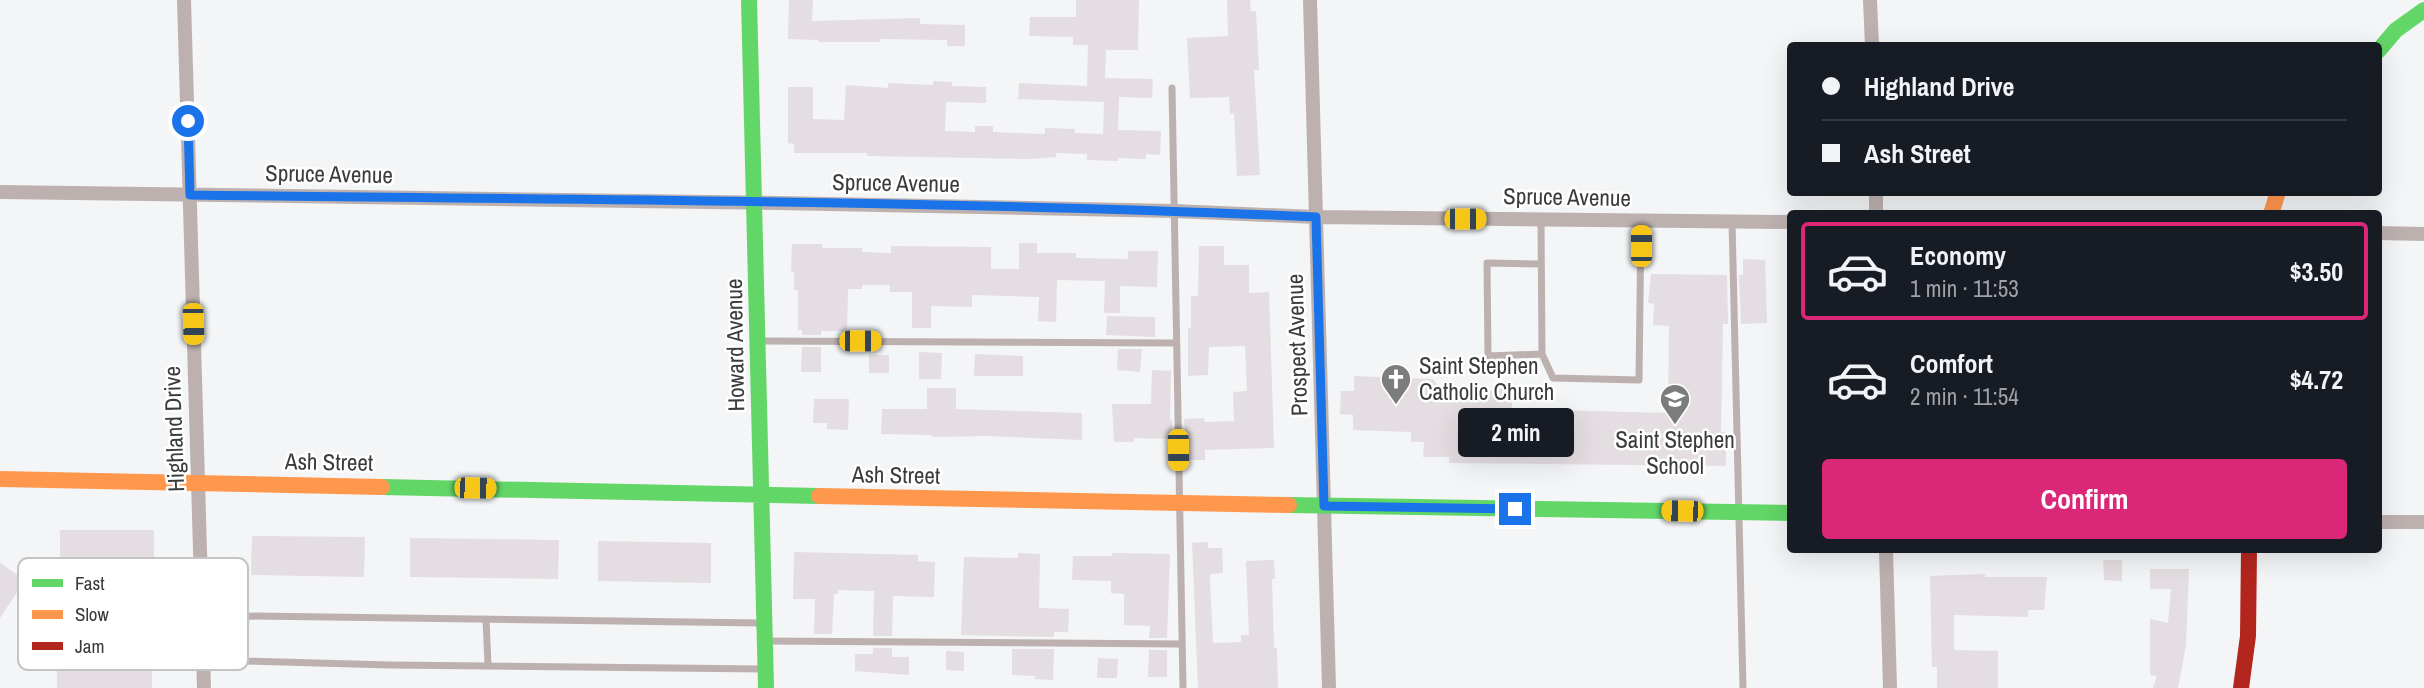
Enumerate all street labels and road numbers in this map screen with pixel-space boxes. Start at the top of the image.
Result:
street label: Spruce Avenue [265,157,393,190]
street label: Spruce Avenue [832,166,960,199]
street label: Spruce Avenue [1503,180,1631,213]
street label: Prospect Avenue [1279,273,1314,417]
street label: Howard Avenue [718,278,751,412]
street label: Highland Drive [156,366,191,492]
street label: Ash Street [284,445,373,478]
street label: Ash Street [851,458,940,491]

